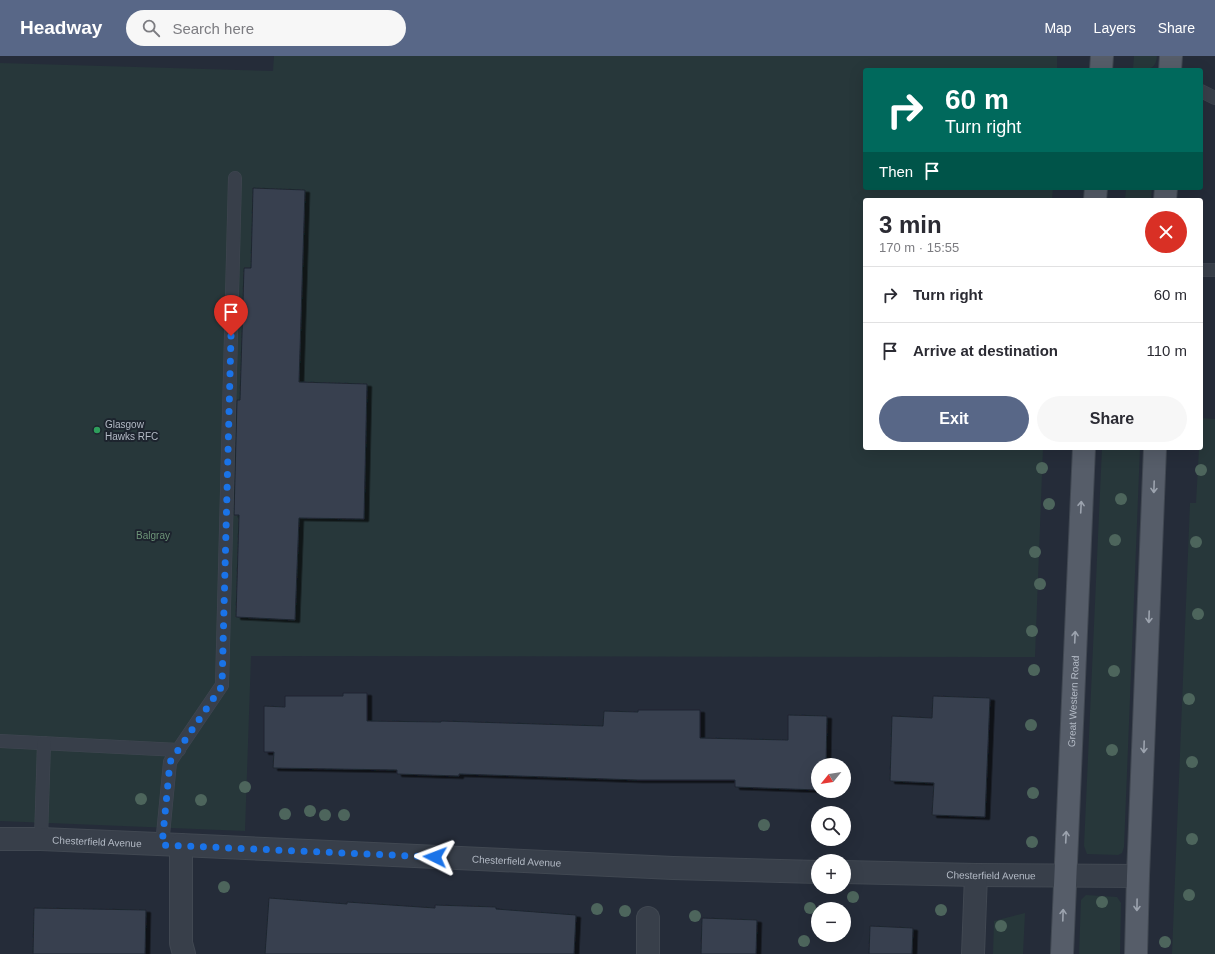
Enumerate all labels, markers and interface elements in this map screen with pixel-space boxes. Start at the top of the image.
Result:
search box [126,10,406,46]
text: Headway [20,17,102,38]
icon: search [140,17,162,39]
text: Search here [172,20,254,37]
text: Map [1044,20,1072,36]
text: Layers [1094,20,1136,36]
text: Share [1158,20,1195,36]
icon: right [879,84,931,136]
text: 60 m [945,84,1009,115]
text: Turn right [945,117,1021,137]
icon: arrive [921,160,943,182]
text: Then [879,163,913,180]
text: 3 min [879,211,942,238]
button: close [1145,211,1187,253]
text: 170 m · 15:55 [879,240,959,255]
icon: right [879,284,901,306]
text: Turn right [913,286,983,303]
text: 60 m [1154,286,1187,303]
pin [214,295,248,336]
icon: arrive [220,301,242,323]
icon: arrive [879,340,901,362]
text: Arrive at destination [913,342,1058,359]
text: 110 m [1146,342,1187,359]
button: Exit [879,396,1029,442]
button: Share [1037,396,1187,442]
place label: Glasgow Hawks RFC [105,419,158,442]
marker: Glasgow Hawks RFC [92,425,102,435]
one-way arrow [1150,480,1157,493]
one-way arrow [1077,501,1085,514]
park label: Balgray [136,530,170,541]
one-way arrow [1145,610,1152,623]
one-way arrow [1072,631,1079,644]
street label: Great Western Road [1066,655,1081,747]
one-way arrow [1140,740,1147,753]
north arrow [811,758,851,798]
map controls [811,758,851,942]
button: search [811,806,851,846]
one-way arrow [1063,831,1070,844]
street label: Chesterfield Avenue [52,834,142,849]
position arrow [414,836,456,878]
street label: Chesterfield Avenue [472,854,562,869]
button: + [811,854,851,894]
street label: Chesterfield Avenue [946,869,1036,881]
one-way arrow [1134,898,1141,911]
button: − [811,902,851,942]
one-way arrow [1059,909,1067,922]

